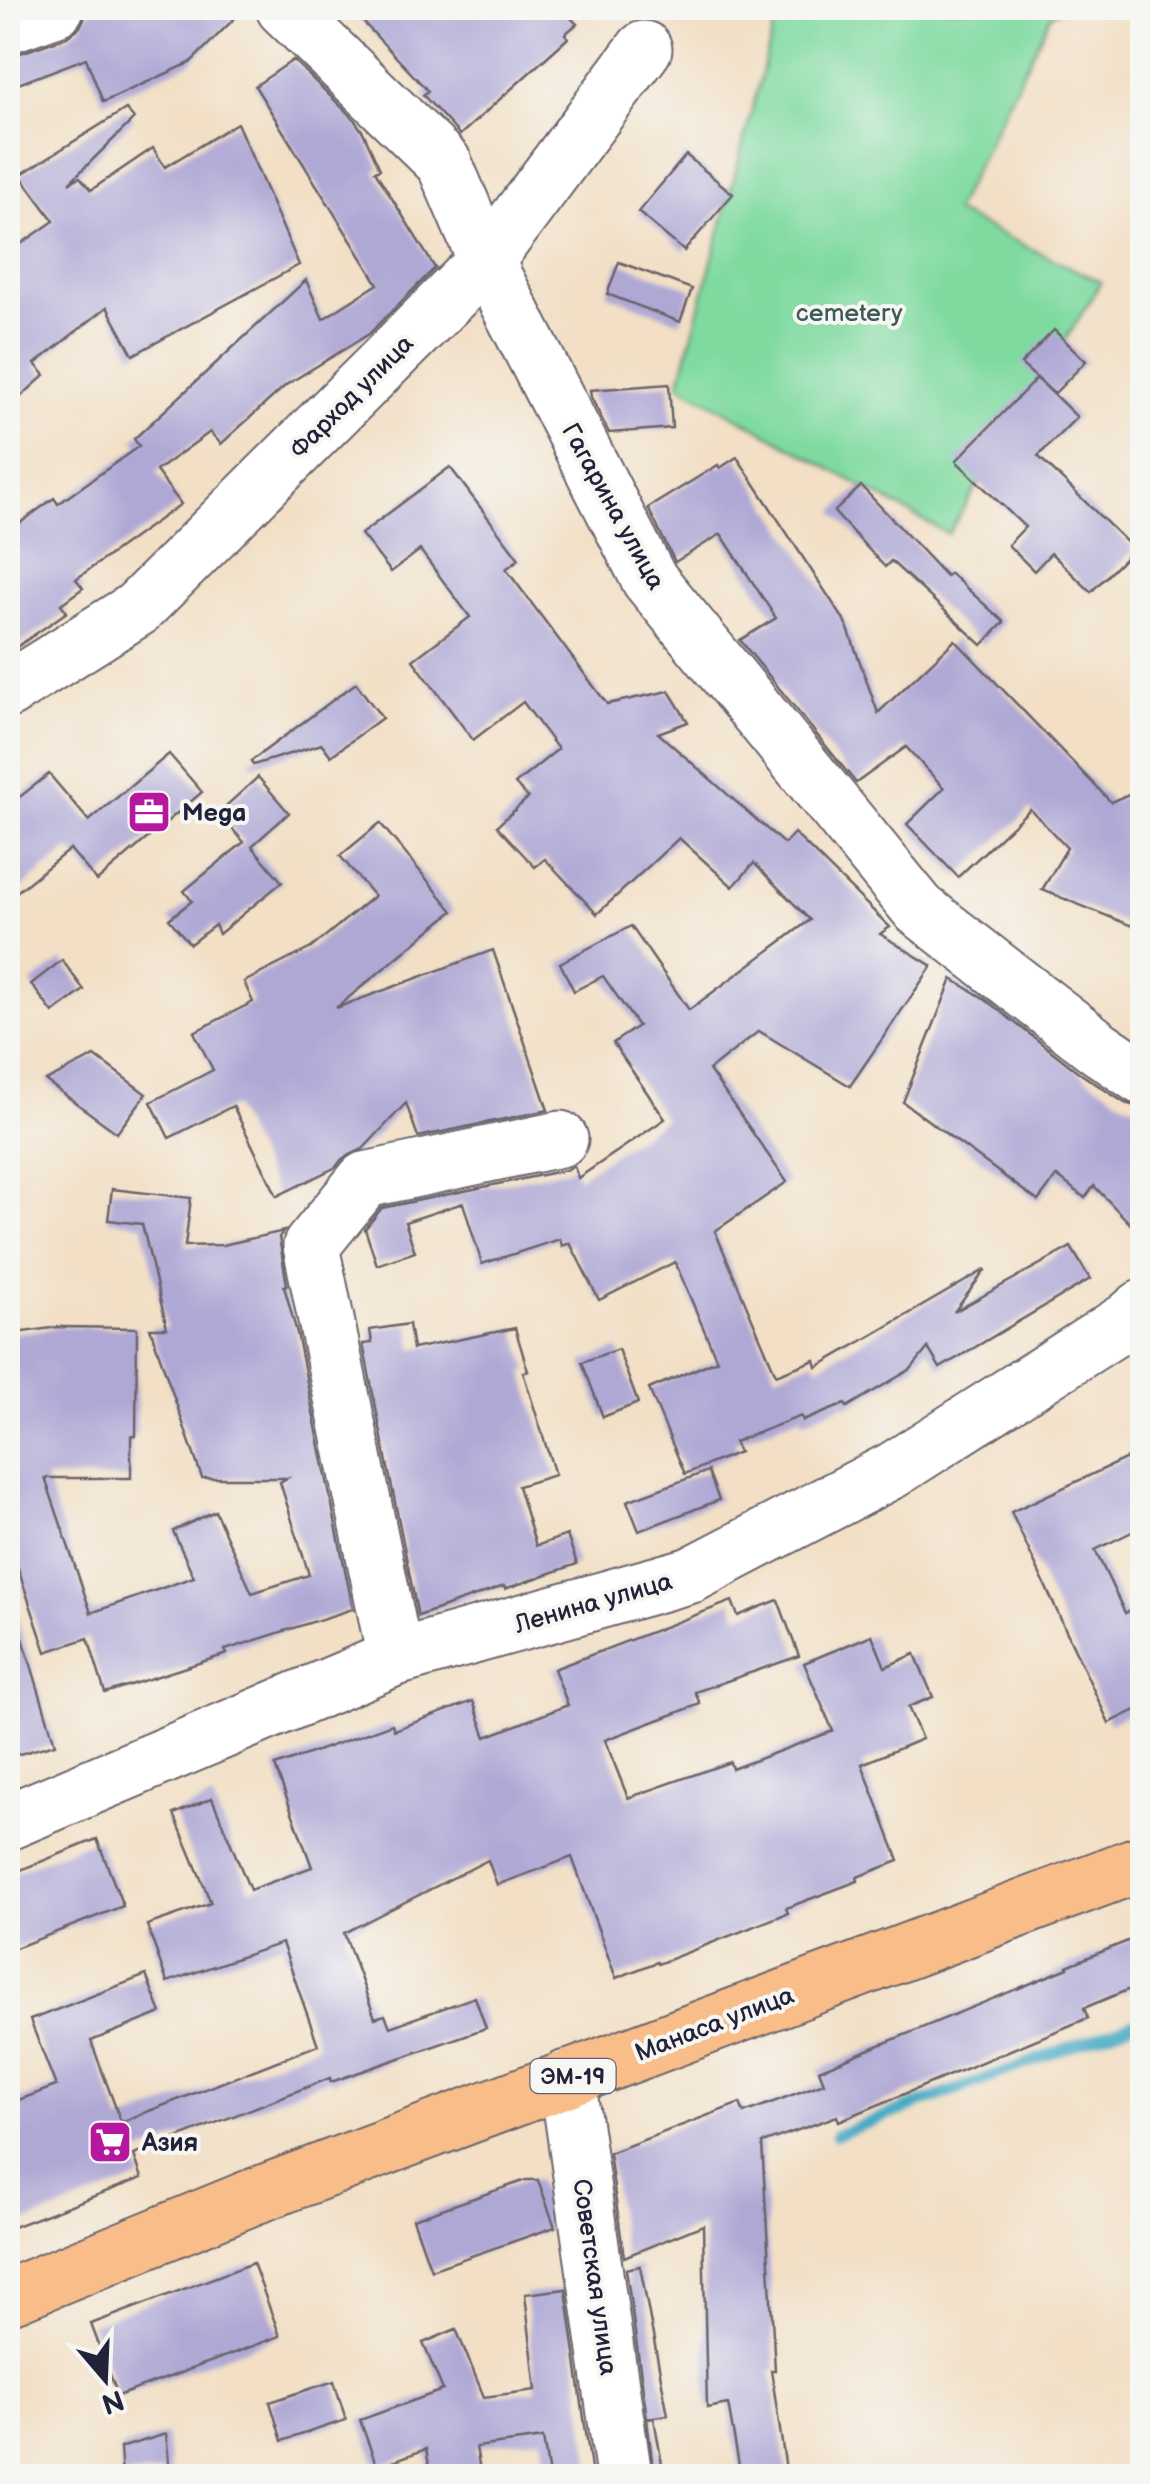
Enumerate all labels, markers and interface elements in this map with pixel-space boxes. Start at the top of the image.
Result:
park label: cemetery [796,298,903,329]
street label: Фарход улица [284,329,421,465]
street label: Гагарина улица [554,418,671,596]
office icon: Mega [126,789,172,835]
place label: Mega [182,798,246,829]
street label: Ленина улица [510,1566,676,1641]
street label: Манаса улица [631,1980,799,2069]
road number: ЭМ-19 [530,2059,616,2093]
supermarket icon: Азия [87,2119,133,2165]
place label: Азия [141,2128,198,2159]
street label: Советская улица [565,2177,624,2378]
north arrow [55,2329,155,2429]
text: N [97,2382,128,2420]

